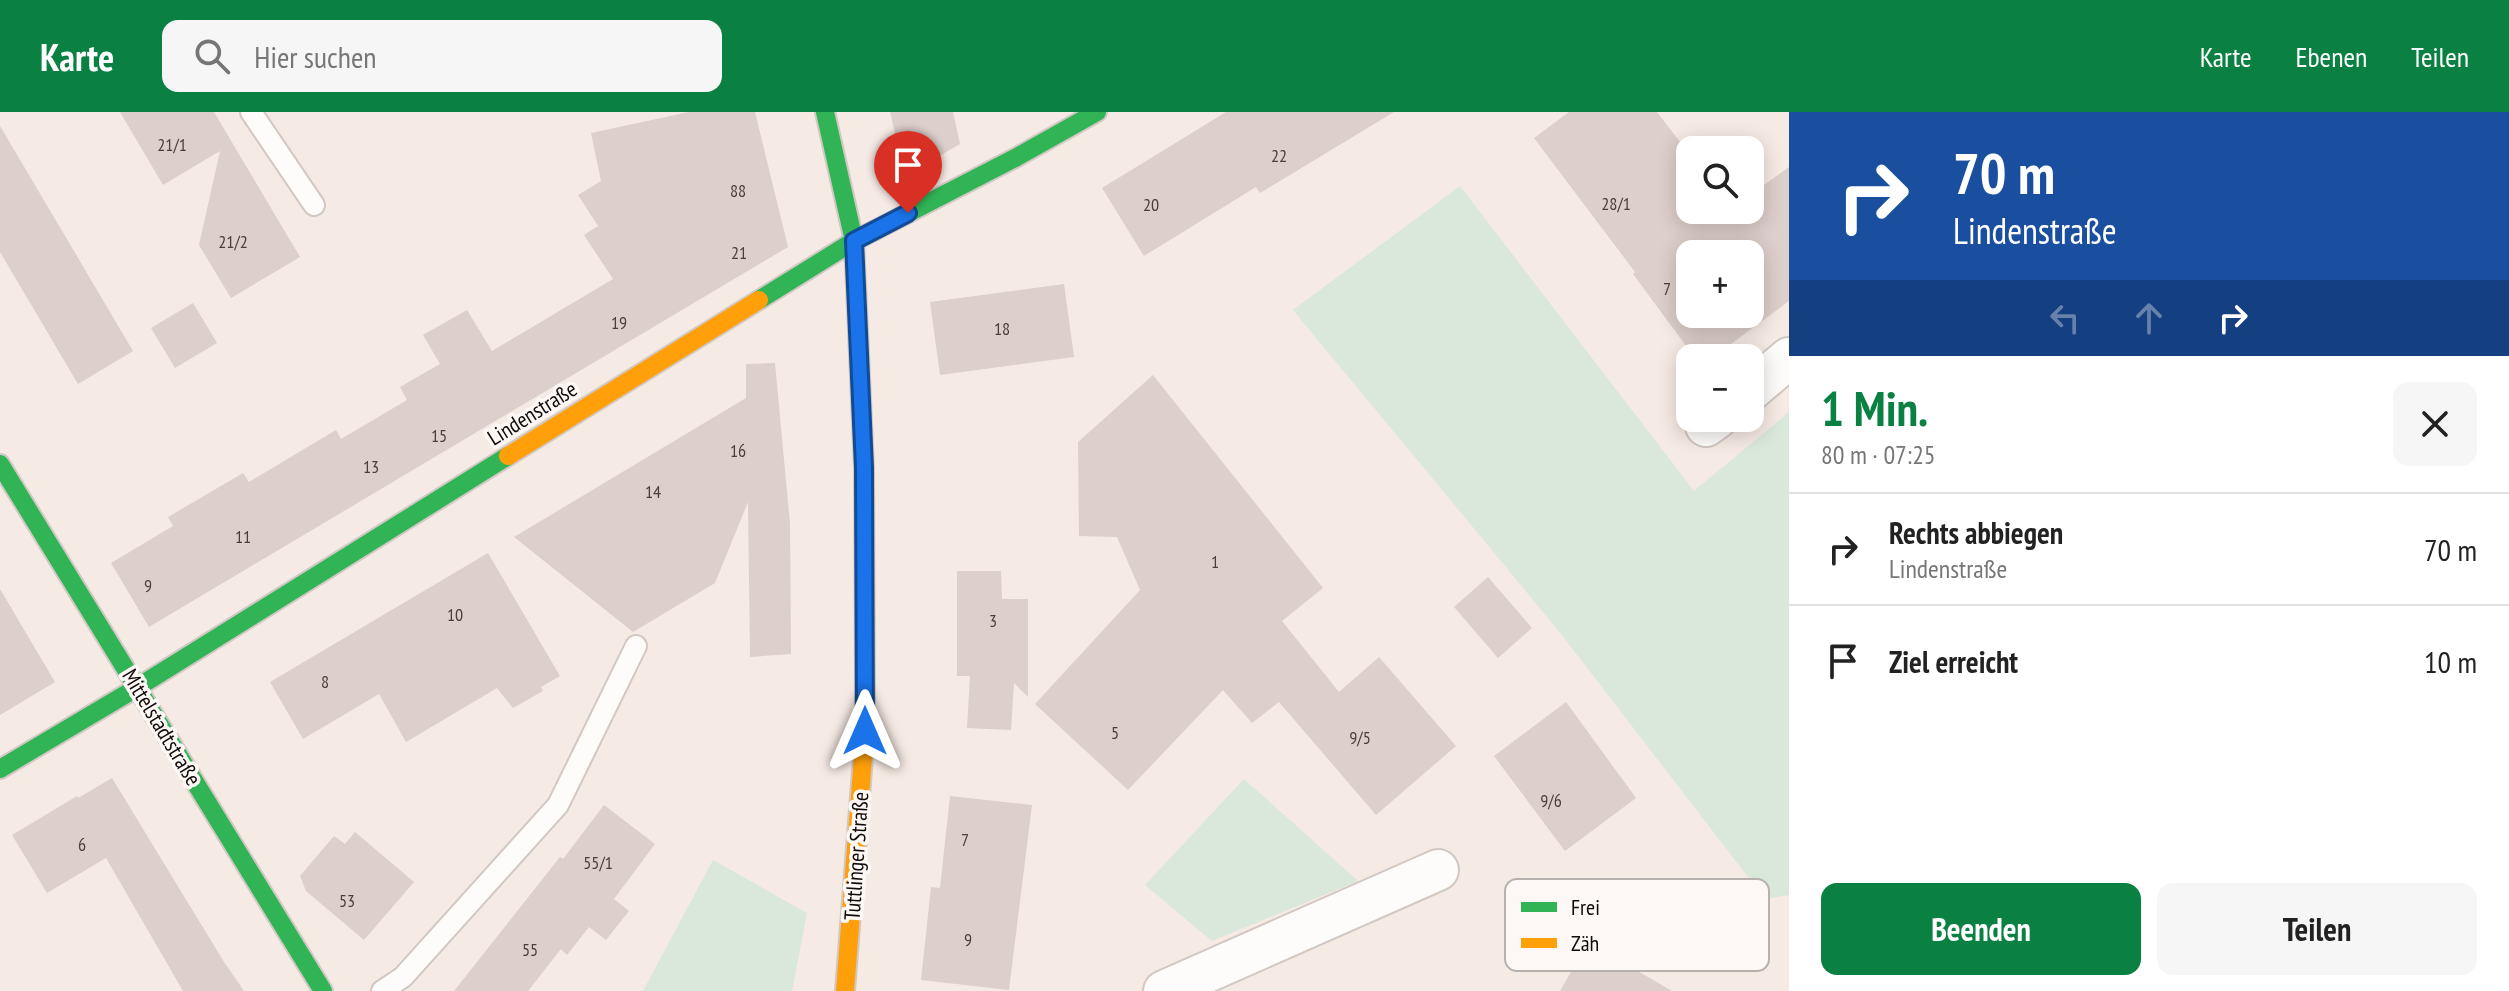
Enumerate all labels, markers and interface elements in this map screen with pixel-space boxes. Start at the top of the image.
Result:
search box [162,20,722,92]
text: Karte [40,32,114,81]
icon: search [190,34,234,78]
text: Hier suchen [254,37,376,76]
text: Karte [2200,38,2251,75]
text: Ebenen [2295,38,2367,75]
text: Teilen [2411,38,2469,75]
pin [874,131,942,213]
house number: 21/1 [157,133,187,156]
map controls [1676,136,1764,432]
button: search [1676,136,1764,224]
text: 70 m [1953,137,2055,209]
icon: arrive [886,143,930,187]
house number: 22 [1271,144,1287,167]
icon: right [1821,144,1925,248]
house number: 88 [730,179,746,202]
house number: 28/1 [1601,192,1631,215]
house number: 20 [1143,193,1159,216]
text: Lindenstraße [1953,207,2117,254]
house number: 21/2 [218,230,248,253]
button: + [1676,240,1764,328]
house number: 21 [731,241,747,264]
house number: 7 [1663,277,1671,300]
icon: left [2043,296,2087,340]
icon: ahead [2127,296,2171,340]
icon: right [2211,296,2255,340]
house number: 19 [611,311,627,334]
house number: 18 [994,317,1010,340]
button: − [1676,344,1764,432]
street label: Lindenstraße [482,375,582,451]
text: 1 Min. [1821,377,1928,439]
button: close [2393,382,2477,466]
house number: 15 [431,424,447,447]
text: 80 m · 07:25 [1821,438,1936,471]
house number: 16 [730,439,746,462]
house number: 13 [363,455,379,478]
house number: 14 [645,480,661,503]
text: Rechts abbiegen [1889,513,2063,552]
house number: 11 [235,525,251,548]
icon: right [1821,527,1865,571]
text: 70 m [2424,530,2477,569]
house number: 1 [1211,550,1219,573]
text: Lindenstraße [1889,552,2007,585]
house number: 9 [144,574,152,597]
house number: 10 [447,603,463,626]
house number: 3 [989,609,997,632]
icon: arrive [1821,639,1865,683]
text: Ziel erreicht [1889,642,2018,681]
text: 10 m [2424,642,2477,681]
street label: Mittelstadtstraße [116,664,208,790]
house number: 8 [321,670,329,693]
position arrow [823,689,907,773]
house number: 5 [1111,721,1119,744]
house number: 9/5 [1349,726,1371,749]
house number: 9/6 [1540,789,1562,812]
street label: Tuttlinger Straße [838,791,874,921]
house number: 7 [961,828,969,851]
house number: 6 [78,833,86,856]
house number: 55/1 [583,851,613,874]
legend [1505,879,1769,971]
button: Beenden [1821,883,2141,975]
button: Teilen [2157,883,2477,975]
house number: 53 [339,889,355,912]
text: Frei [1571,893,1600,921]
house number: 9 [964,928,972,951]
text: Zäh [1571,929,1599,957]
house number: 55 [522,938,538,961]

